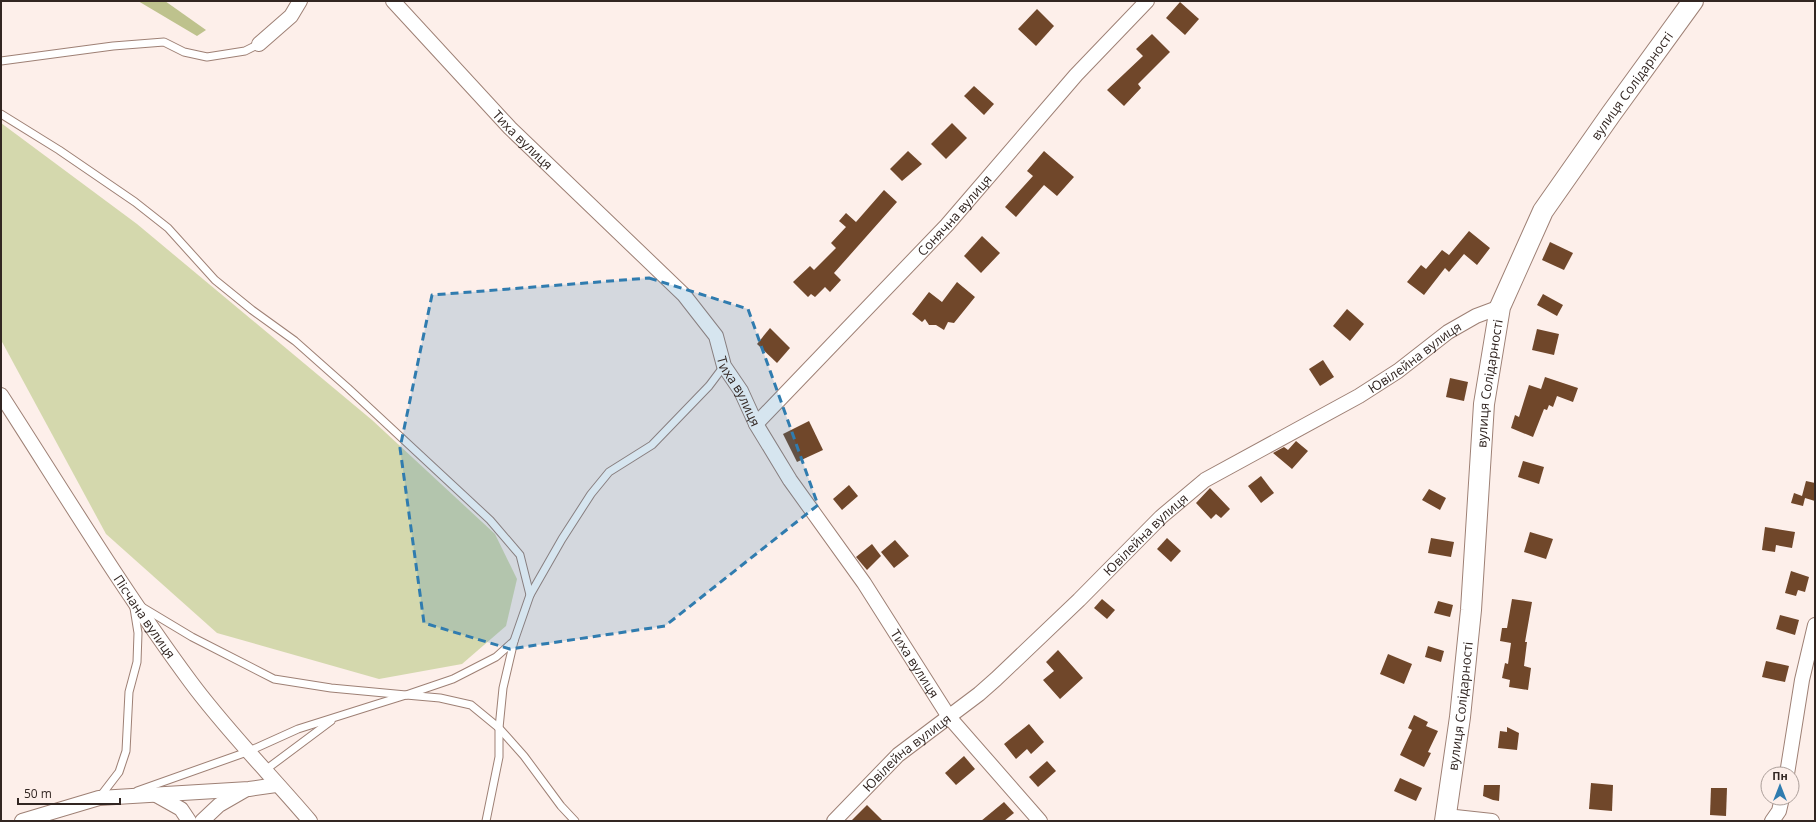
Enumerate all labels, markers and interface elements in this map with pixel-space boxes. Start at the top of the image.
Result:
street label: вулиця Солідарності [1587,28,1677,144]
street label: Тиха вулиця [489,106,557,173]
street label: Сонячна вулиця [913,171,995,260]
street label: Ювілейна вулиця [1364,317,1464,397]
street label: вулиця Солідарності [1472,318,1507,448]
street label: Тиха вулиця [713,354,765,429]
street label: Ювілейна вулиця [1099,489,1192,579]
street label: Пісчана вулиця [110,571,180,662]
street label: Тиха вулиця [887,626,943,701]
street label: вулиця Солідарності [1443,641,1477,772]
street label: Ювілейна вулиця [858,709,954,795]
north arrow [1760,766,1800,806]
text: Пн [1772,768,1788,783]
scale bar [18,780,120,806]
text: 50 m [24,785,52,802]

